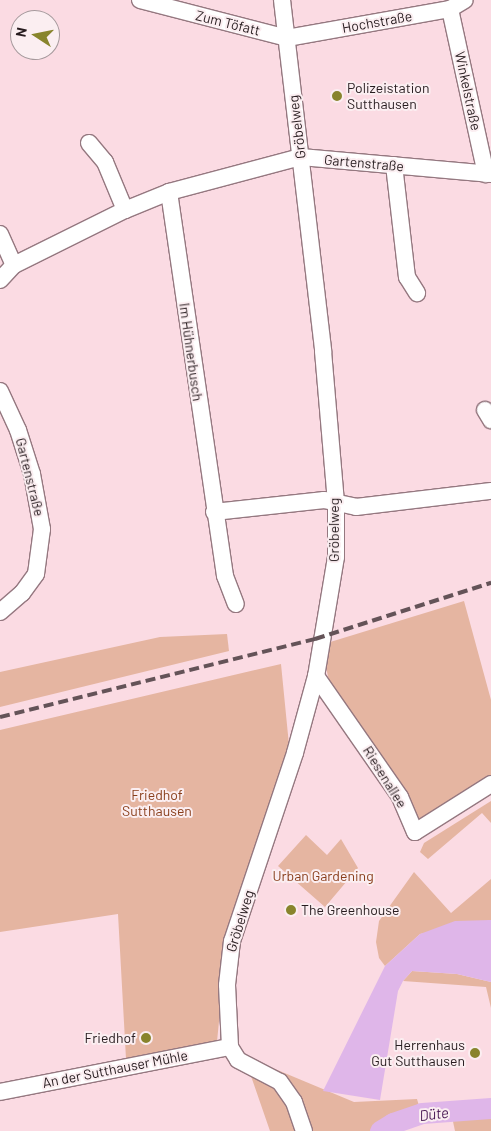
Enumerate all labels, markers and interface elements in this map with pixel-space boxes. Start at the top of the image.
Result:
street label: Zum Töfatt [194,7,262,39]
street label: Hochstraße [341,8,413,36]
north arrow [10,10,60,60]
text: N [12,26,30,38]
street label: Winkelstraße [451,50,485,132]
place label: Polizeistation Sutthausen [347,80,429,112]
marker: Polizeistation Sutthausen [331,90,343,102]
street label: Gröbelweg [285,94,309,160]
street label: Gartenstraße [323,151,405,175]
street label: Im Hühnerbusch [176,302,206,402]
street label: Gartenstraße [12,436,48,518]
street label: Gröbelweg [326,498,342,562]
street label: Riesenallee [359,743,411,811]
park label: Friedhof Sutthausen [122,787,192,820]
park label: Urban Gardening [272,868,374,884]
street label: Gröbelweg [223,888,257,954]
place label: The Greenhouse [301,902,400,918]
marker: The Greenhouse [285,904,297,916]
place label: Friedhof [84,1030,136,1046]
marker: Friedhof [140,1032,152,1044]
place label: Herrenhaus Gut Sutthausen [371,1037,465,1070]
street label: An der Sutthauser Mühle [41,1047,189,1091]
marker: Herrenhaus Gut Sutthausen [469,1047,481,1059]
water label: Düte [418,1103,450,1125]

